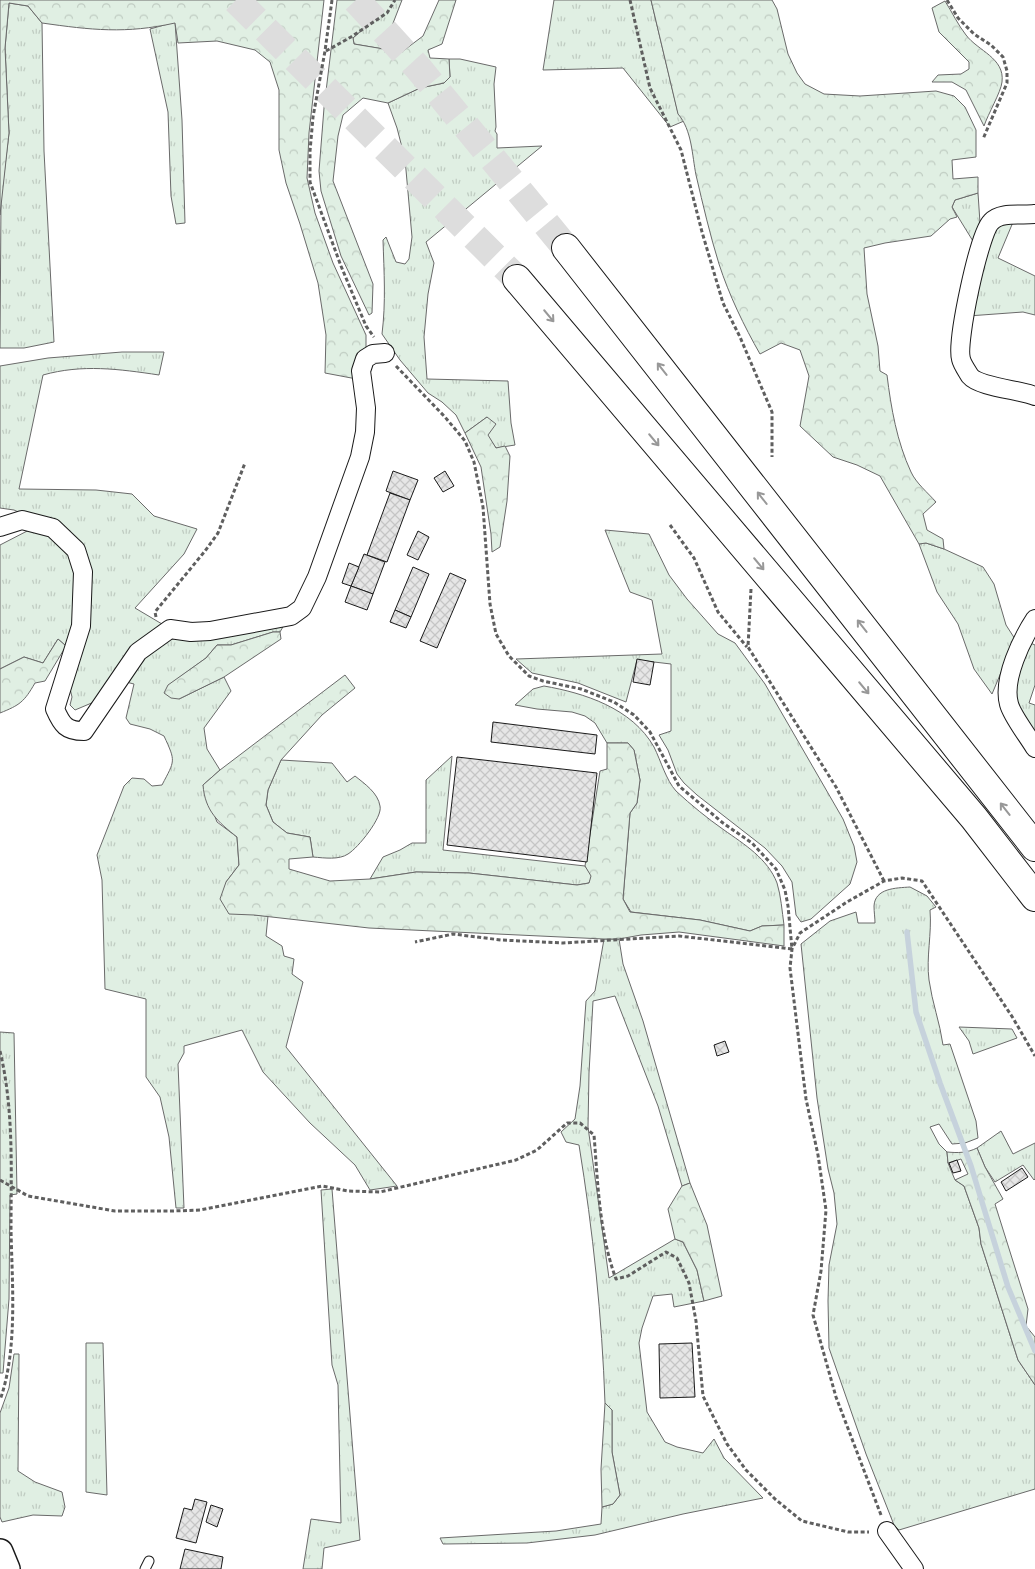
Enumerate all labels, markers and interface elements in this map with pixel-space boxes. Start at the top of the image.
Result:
one-way arrow [543,309,554,322]
one-way arrow [656,363,667,376]
one-way arrow [648,433,659,446]
one-way arrow [756,491,767,504]
one-way arrow [753,557,764,570]
one-way arrow [856,619,867,632]
one-way arrow [858,681,869,694]
one-way arrow [1000,802,1010,816]

